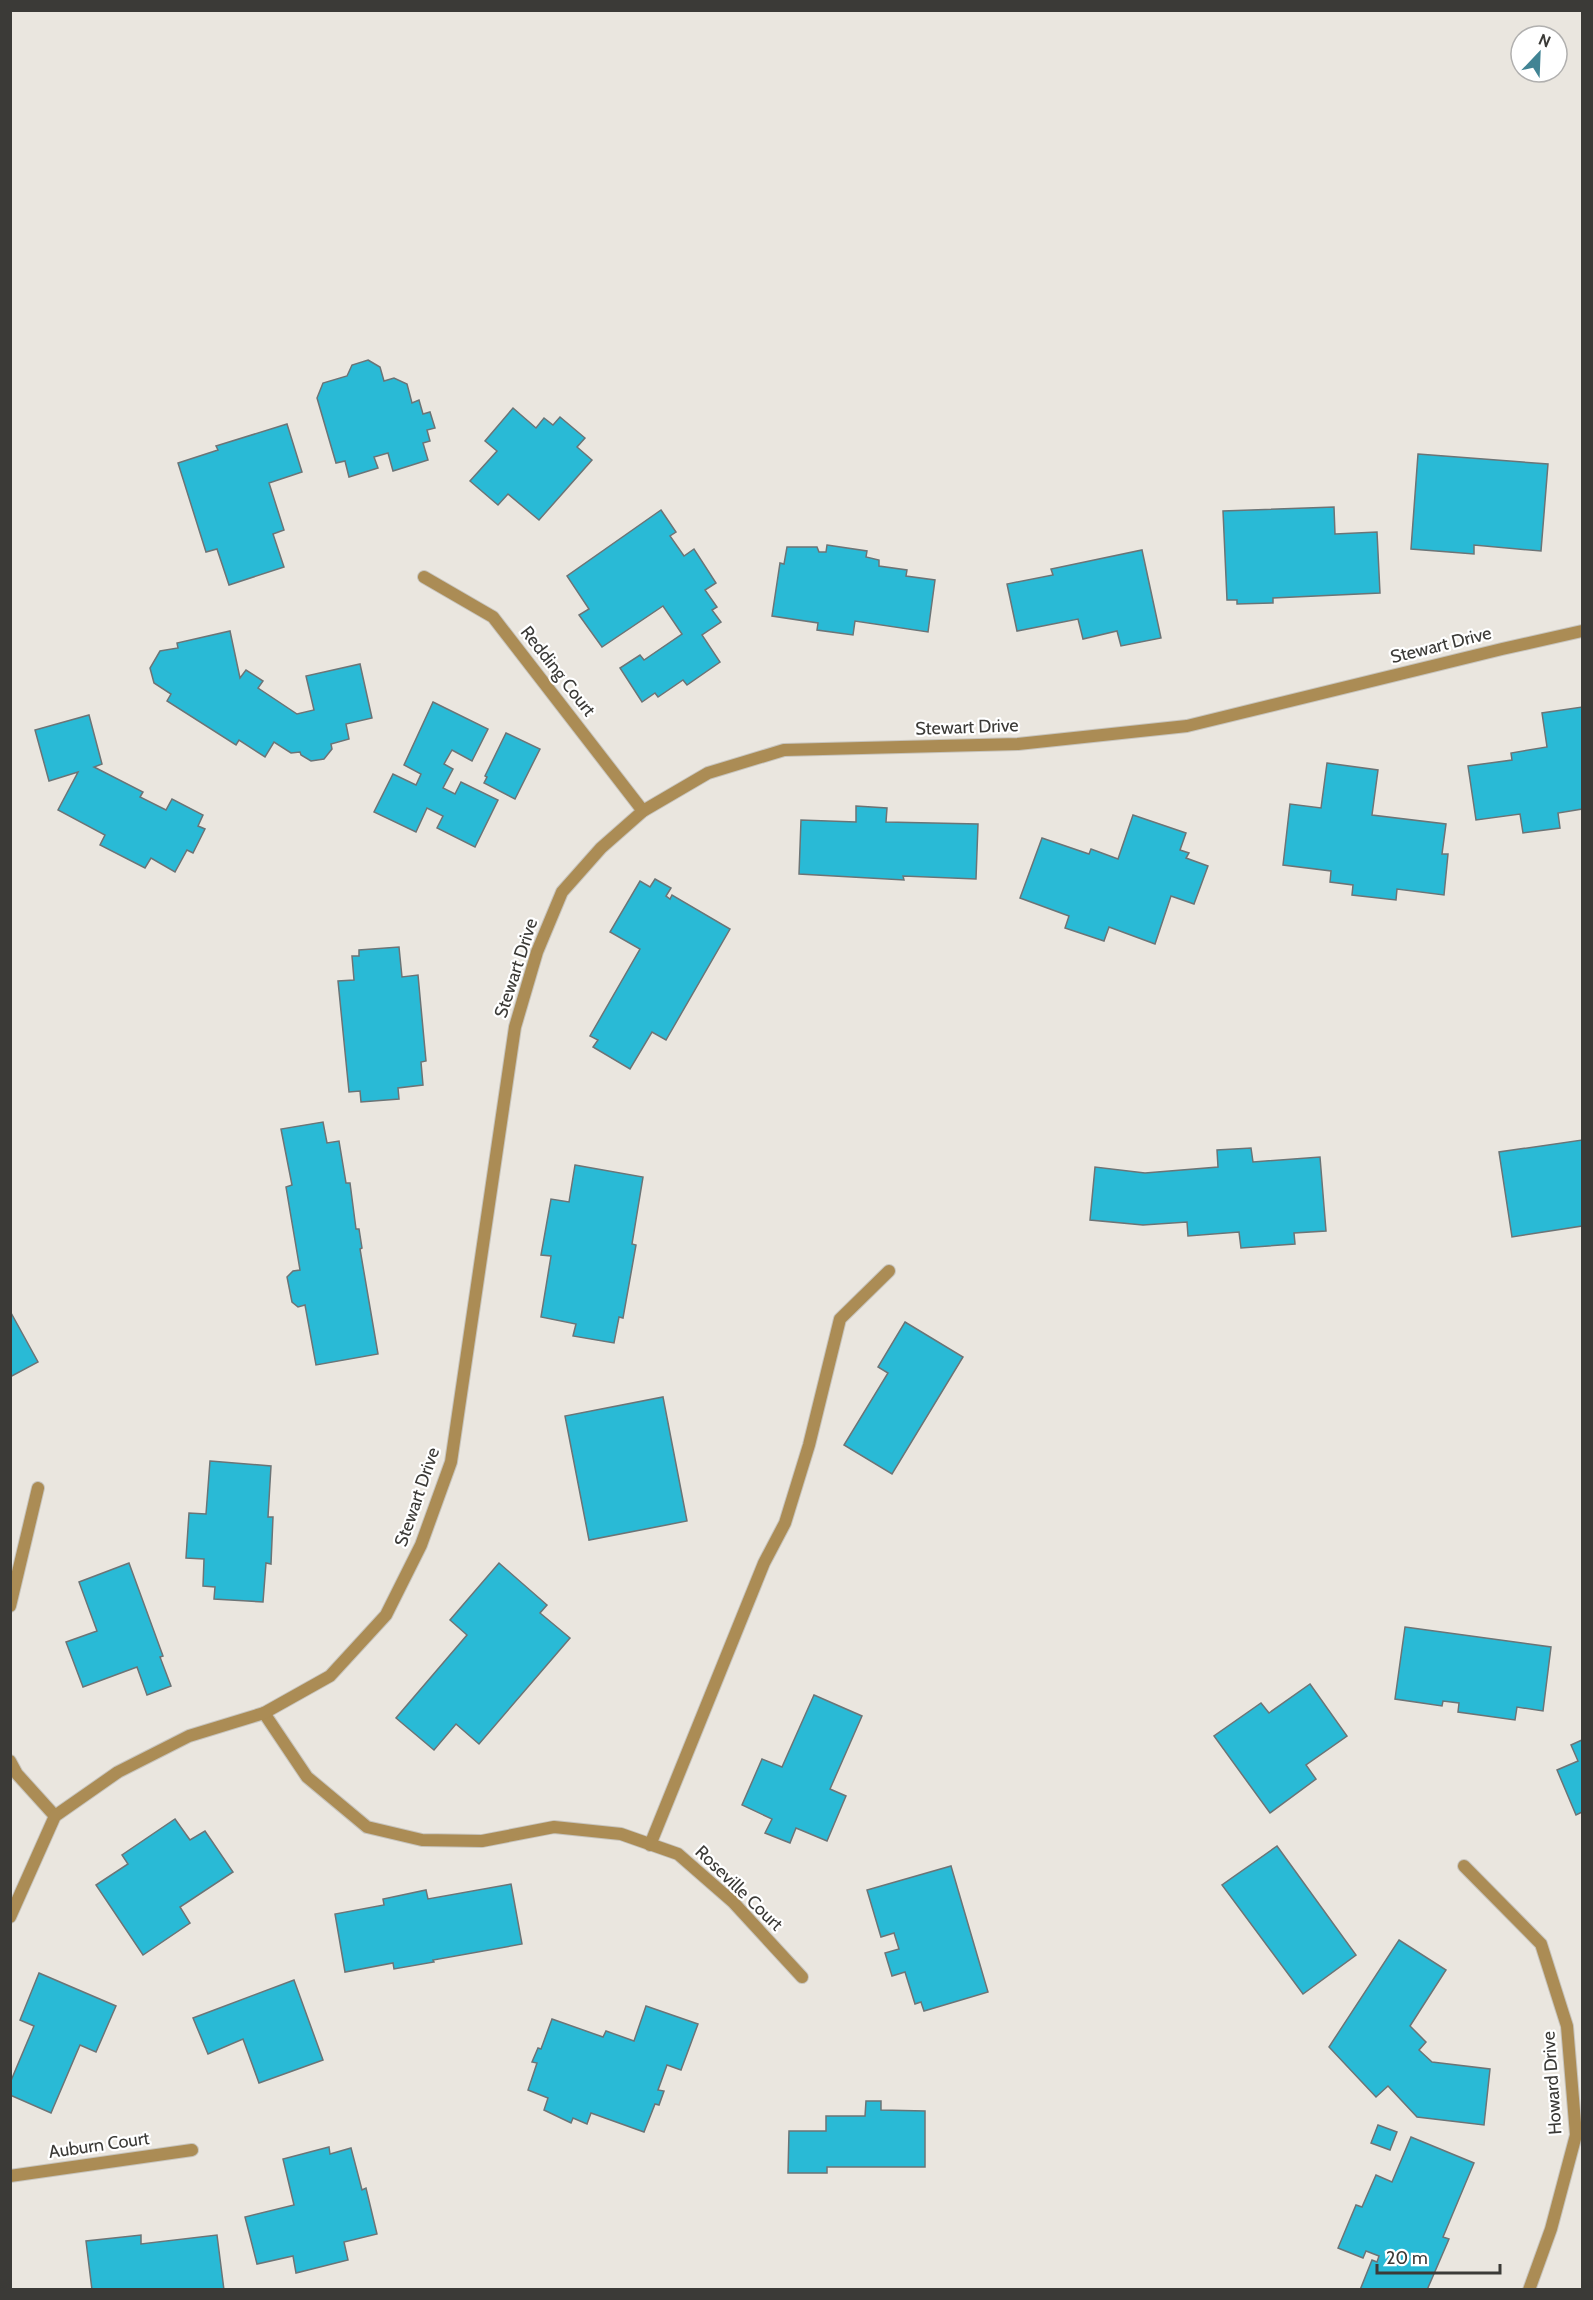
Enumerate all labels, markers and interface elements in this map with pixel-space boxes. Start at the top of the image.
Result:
north arrow [1509,24,1569,84]
text: N [1536,30,1554,52]
street label: Redding Court [516,621,600,721]
street label: Stewart Drive [1388,622,1494,668]
street label: Stewart Drive [915,714,1019,740]
street label: Stewart Drive [490,916,542,1020]
street label: Stewart Drive [390,1445,444,1549]
street label: Roseville Court [691,1841,787,1935]
street label: Howard Drive [1537,2030,1567,2136]
street label: Auburn Court [47,2127,151,2163]
scale bar [1377,2237,1500,2275]
text: 20 m [1386,2247,1428,2269]

